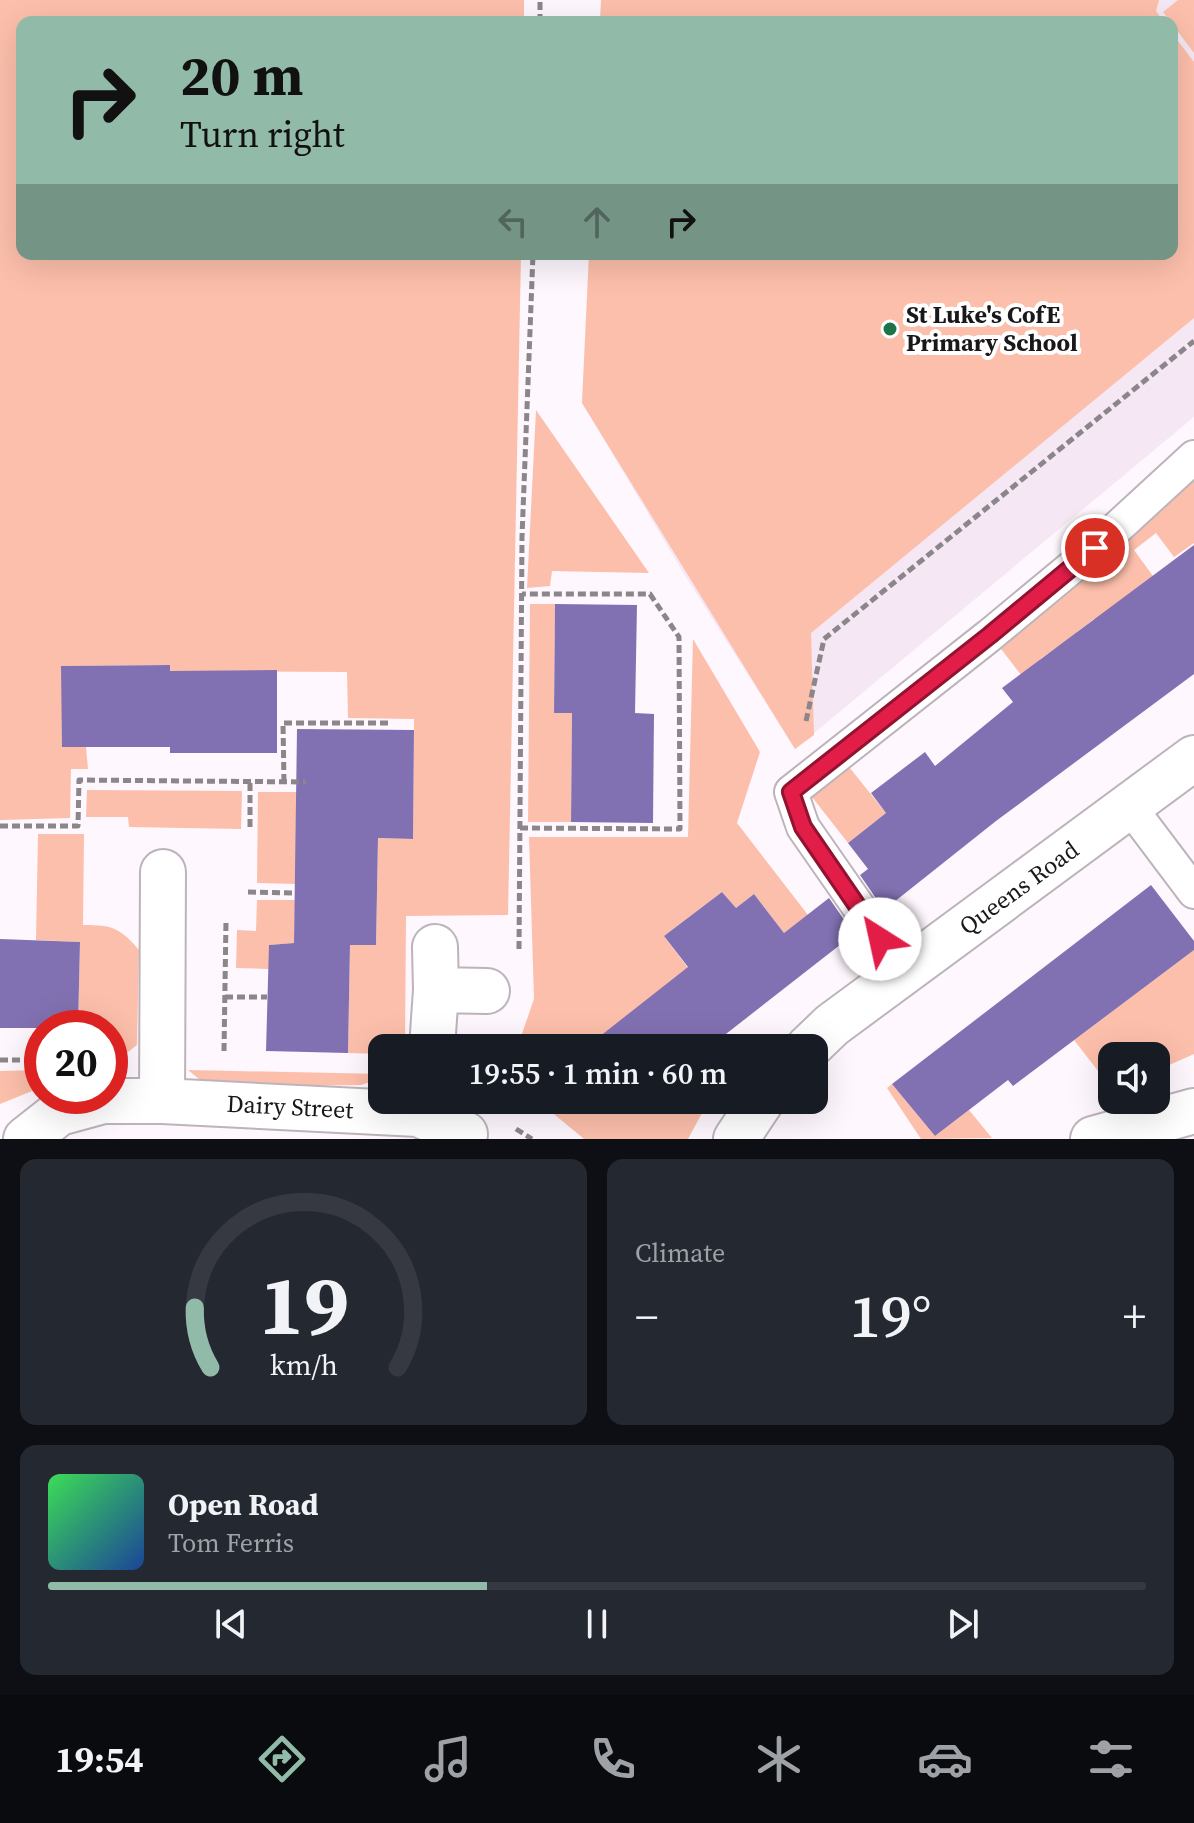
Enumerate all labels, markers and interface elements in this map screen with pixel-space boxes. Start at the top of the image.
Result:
text: 20 m [180,37,303,114]
icon: right [48,48,152,152]
text: Turn right [180,110,345,159]
icon: left [491,200,535,244]
icon: ahead [575,200,619,244]
icon: right [659,200,703,244]
place label: St Luke's CofE Primary School [906,298,1078,359]
marker: St Luke's CofE Primary School [881,320,899,338]
pin [1061,514,1129,582]
icon: arrive [1073,526,1117,570]
street label: Queens Road [952,833,1085,942]
position arrow [838,897,922,981]
speed limit sign: 20 [24,1010,128,1114]
map controls [1098,1042,1170,1114]
button: sound [1098,1042,1170,1114]
text: 19:55 · 1 min · 60 m [469,1053,727,1094]
street label: Dairy Street [226,1087,354,1126]
text: Climate [635,1235,725,1271]
text: 19 [258,1248,349,1362]
text: 19° [849,1275,932,1357]
text: − [635,1286,658,1347]
text: + [1123,1286,1146,1347]
text: km/h [269,1345,338,1385]
text: Open Road [168,1484,319,1525]
text: Tom Ferris [168,1525,294,1561]
icon: previous [209,1602,253,1646]
icon: pause [575,1602,619,1646]
icon: next [941,1602,985,1646]
icon: directions [254,1731,310,1787]
icon: music [420,1731,476,1787]
icon: phone [585,1731,641,1787]
icon: climate [751,1731,807,1787]
icon: car [917,1731,973,1787]
icon: filters [1083,1731,1139,1787]
text: 19:54 [55,1735,144,1784]

